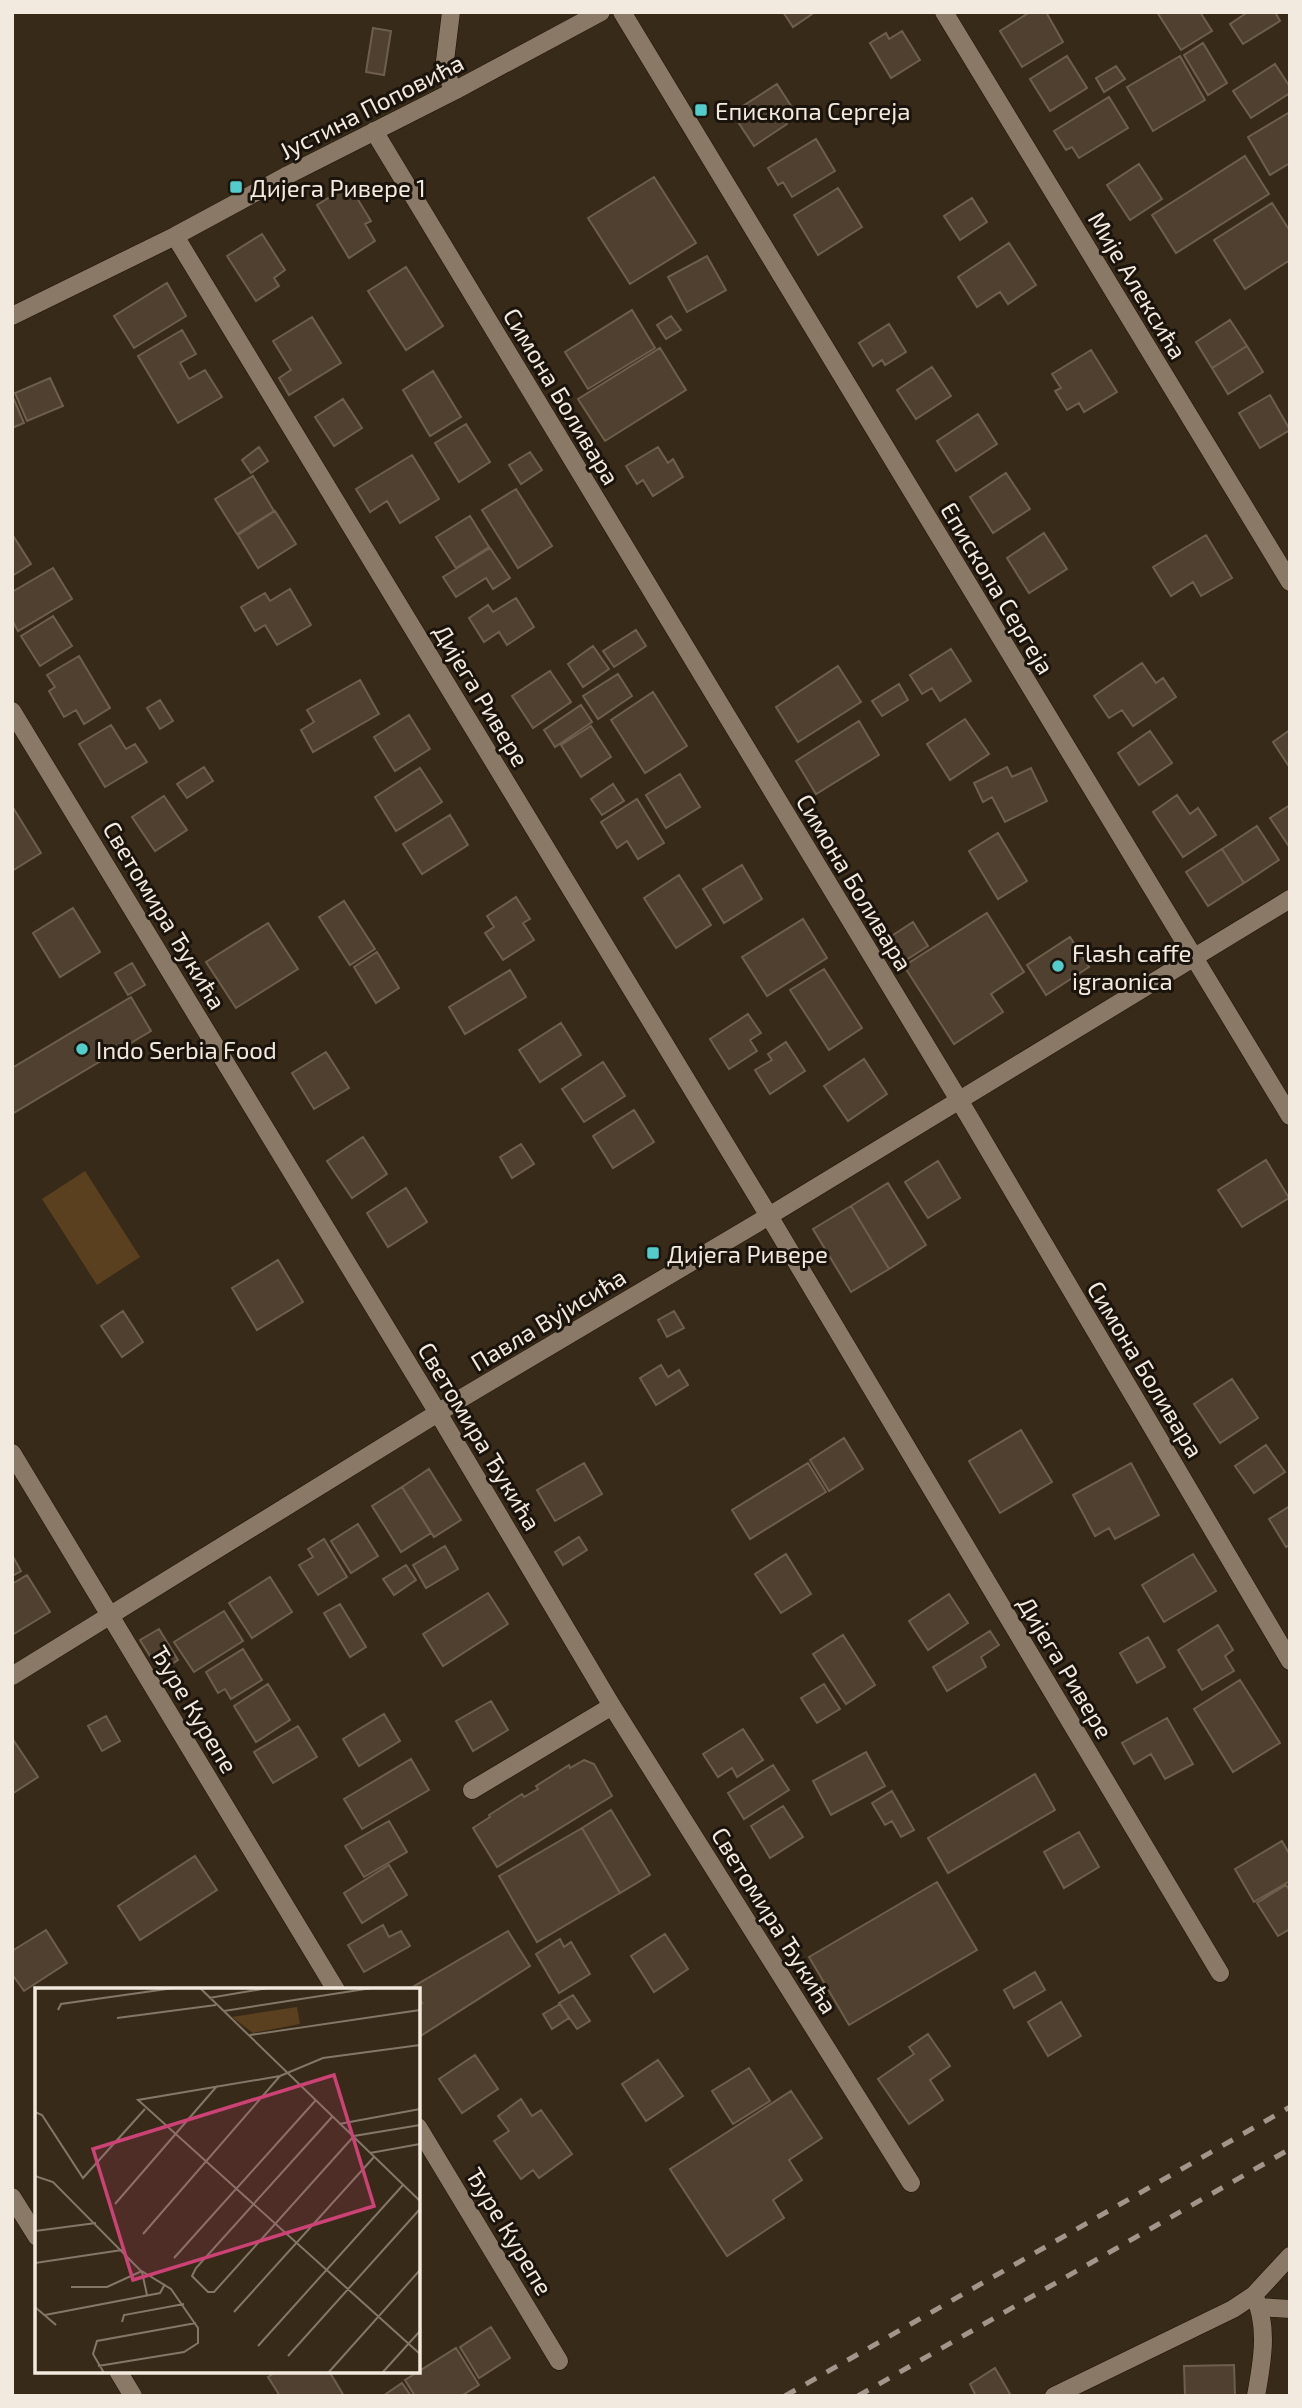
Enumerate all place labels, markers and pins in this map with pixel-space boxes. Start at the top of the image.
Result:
place label: Епископа Сергеја [715,96,911,125]
marker: Епископа Сергеја [693,102,709,118]
place label: Дијега Ривере 1 [250,173,426,202]
marker: Дијега Ривере 1 [228,179,244,195]
place label: Flash caffe igraonica [1072,938,1191,995]
marker: Flash caffe igraonica [1050,958,1066,974]
place label: Indo Serbia Food [96,1035,277,1064]
marker: Indo Serbia Food [74,1041,90,1057]
place label: Дијега Ривере [667,1239,828,1268]
marker: Дијега Ривере [645,1245,661,1261]

